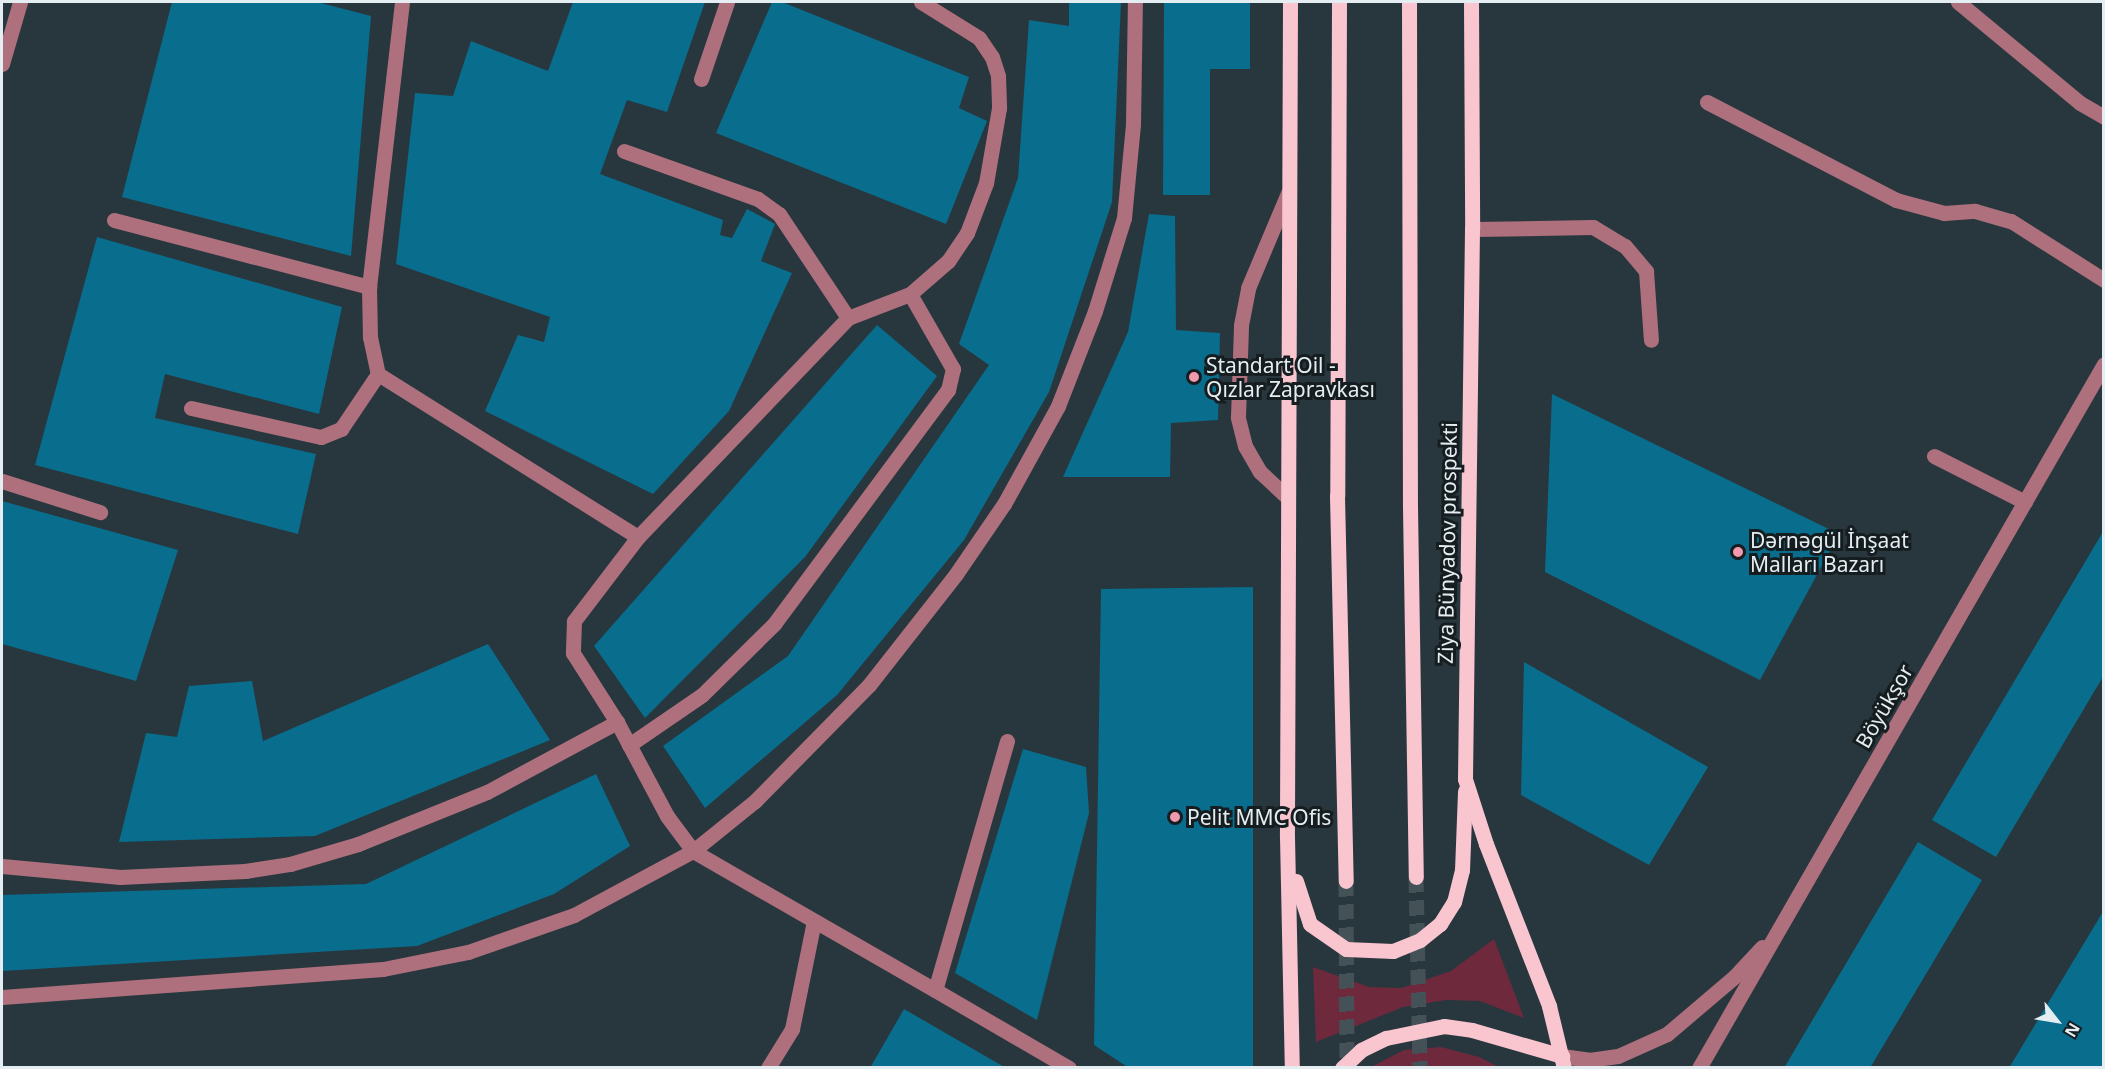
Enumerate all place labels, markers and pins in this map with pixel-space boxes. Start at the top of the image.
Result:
place label: Standart Oil - Qızlar Zapravkası [1206,352,1375,402]
marker: Standart Oil - Qızlar Zapravkası [1187,370,1201,384]
place label: Dərnəgül İnşaat Malları Bazarı [1750,527,1909,577]
marker: Dərnəgül İnşaat Malları Bazarı [1731,545,1745,559]
place label: Pelit MMC Ofis [1187,804,1331,830]
marker: Pelit MMC Ofis [1168,810,1182,824]

